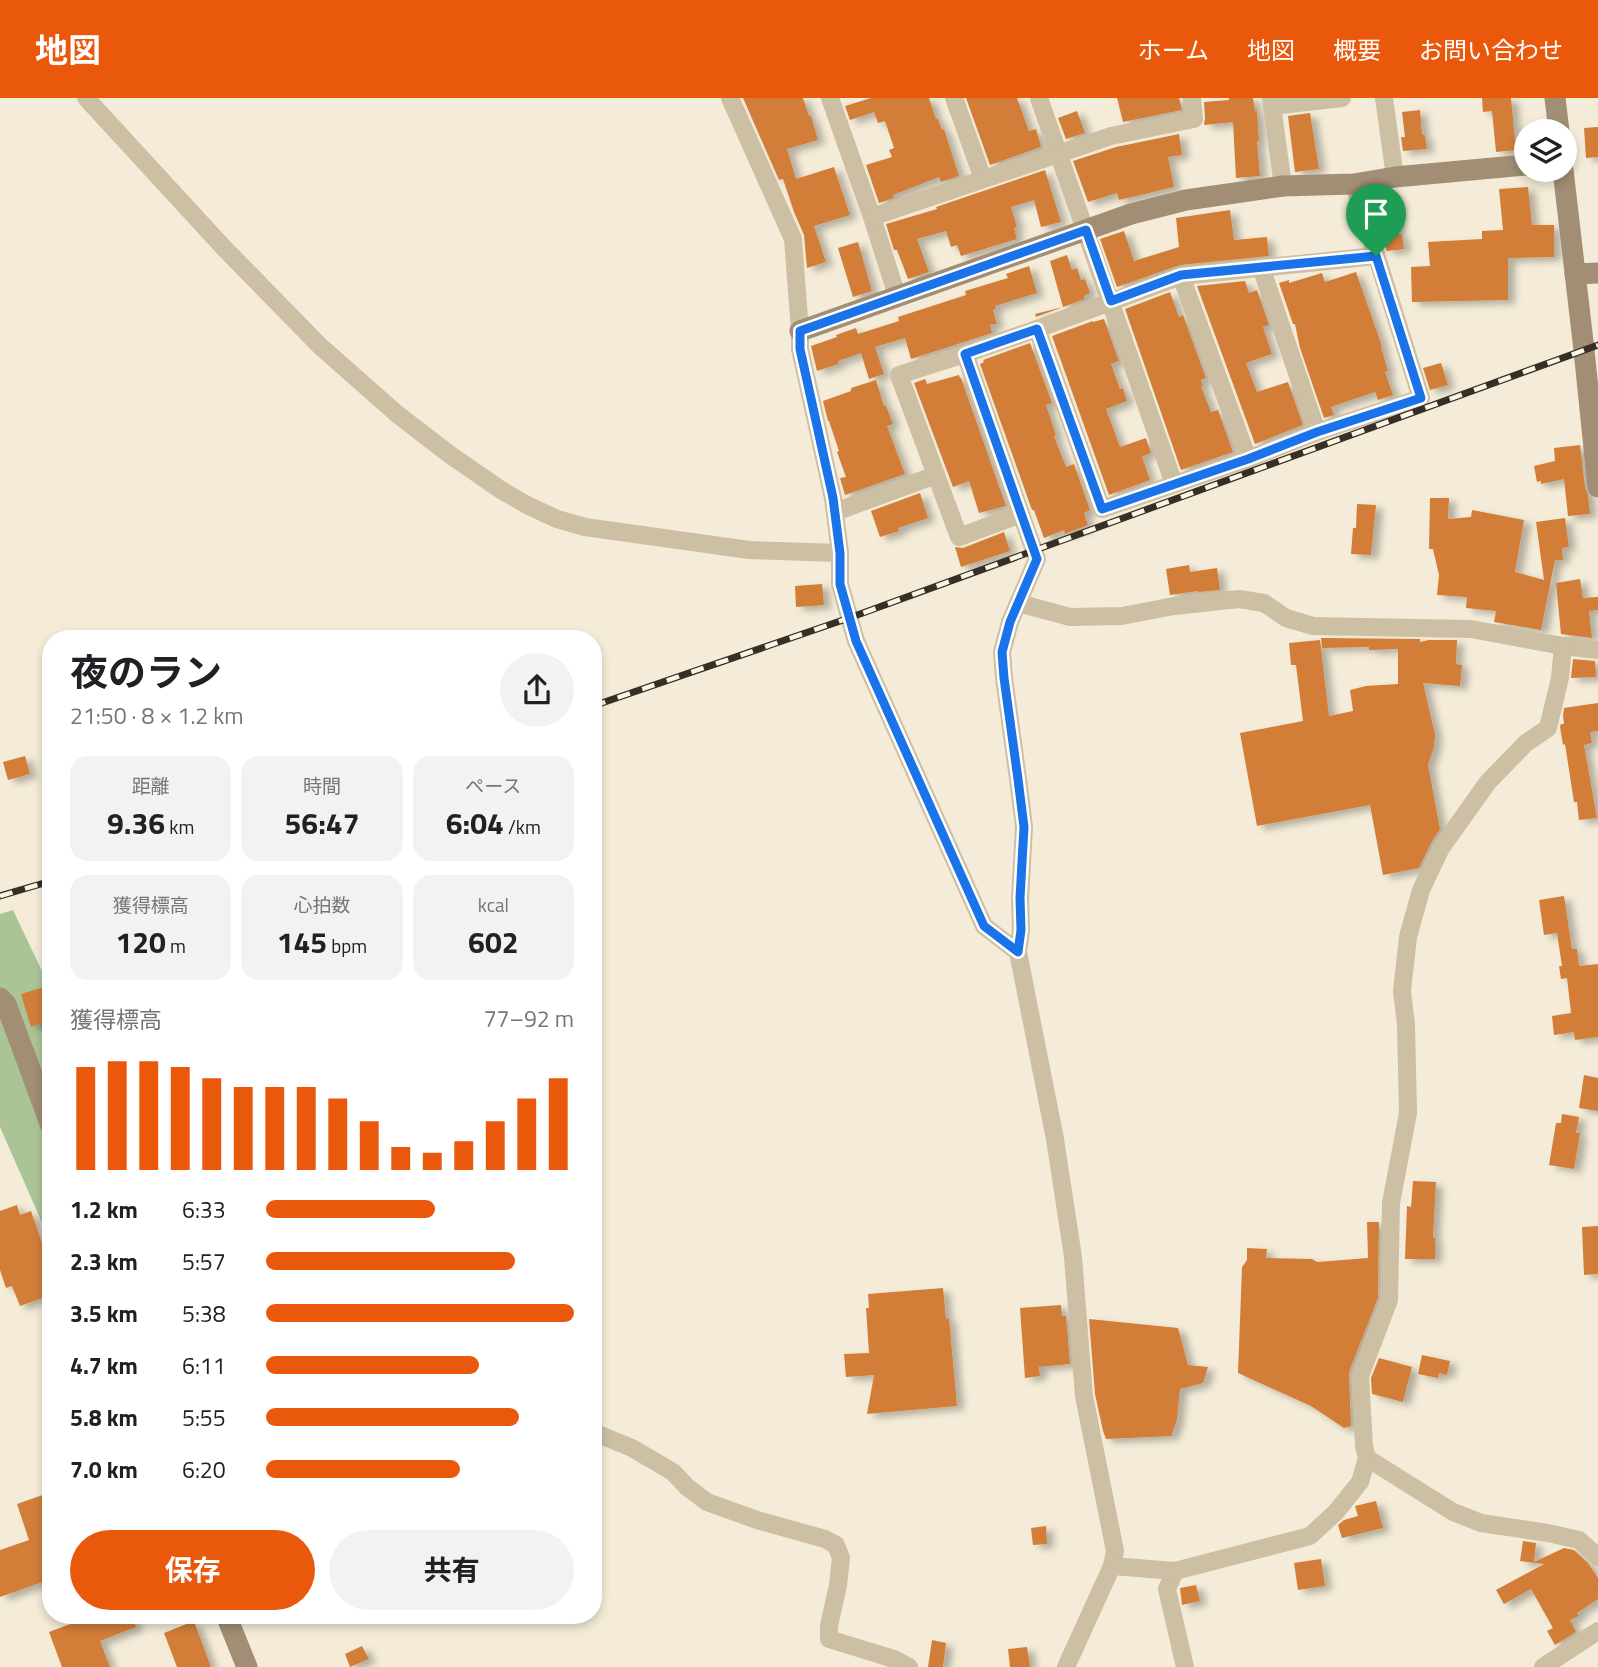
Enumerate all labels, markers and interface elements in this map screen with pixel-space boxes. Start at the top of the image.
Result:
text: 地図 [35,25,101,75]
text: ホーム [1138,32,1209,68]
text: 地図 [1247,32,1295,68]
text: 概要 [1333,32,1381,68]
text: お問い合わせ [1419,32,1563,68]
map controls [1514,119,1577,182]
button: layers [1514,119,1577,182]
pin [1346,184,1406,256]
icon: arrive [1357,195,1395,233]
text: 夜のラン [70,643,222,701]
button: share [500,653,574,727]
text: 21:50 · 8 × 1.2 km [70,698,244,733]
text: 距離 [132,771,170,800]
text: 時間 [303,771,341,800]
text: ペース [465,771,521,800]
text: 9.36 [107,800,165,846]
text: 56:47 [285,800,359,846]
text: 6:04 [446,800,504,846]
text: km [165,812,194,841]
text: /km [504,812,541,841]
text: 獲得標高 [113,890,189,919]
text: 心拍数 [293,890,351,919]
text: kcal [478,890,509,919]
text: 120 [115,919,166,965]
text: 145 [277,919,327,965]
text: 602 [468,919,519,965]
text: m [166,931,186,960]
text: bpm [327,931,367,960]
text: 77–92 m [484,1001,574,1036]
text: 獲得標高 [70,1002,162,1037]
text: 1.2 km [70,1192,138,1227]
text: 6:33 [182,1192,226,1227]
text: 2.3 km [70,1244,138,1279]
text: 5:57 [182,1244,226,1279]
text: 3.5 km [70,1296,138,1331]
text: 5:38 [182,1296,226,1331]
text: 4.7 km [70,1348,138,1383]
text: 6:11 [182,1348,226,1383]
text: 5.8 km [70,1400,138,1435]
text: 5:55 [182,1400,226,1435]
text: 7.0 km [70,1452,138,1487]
text: 6:20 [182,1452,226,1487]
button: 保存 [70,1530,315,1610]
button: 共有 [329,1530,574,1610]

